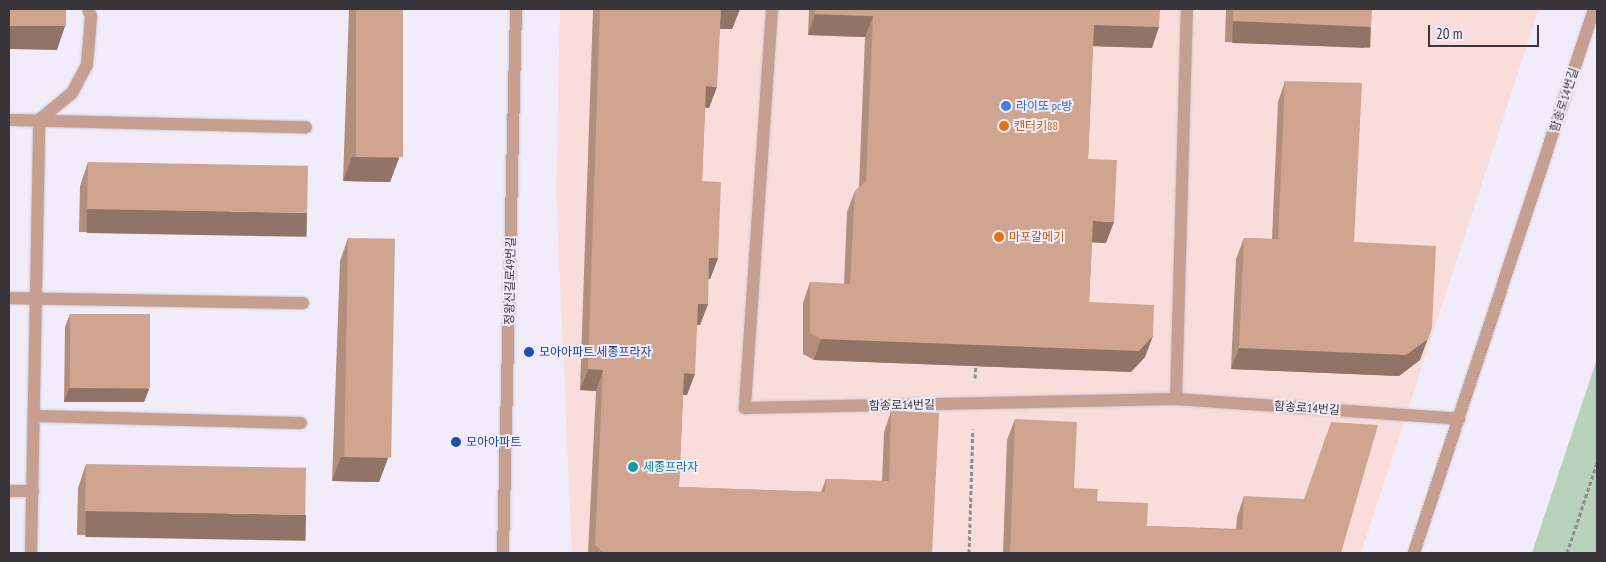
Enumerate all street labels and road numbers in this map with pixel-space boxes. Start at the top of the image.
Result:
street label: 함송로14번길 [1547,66,1581,134]
street label: 정왕신길로49번길 [502,237,518,325]
street label: 함송로14번길 [869,397,935,413]
street label: 함송로14번길 [1274,399,1340,417]

